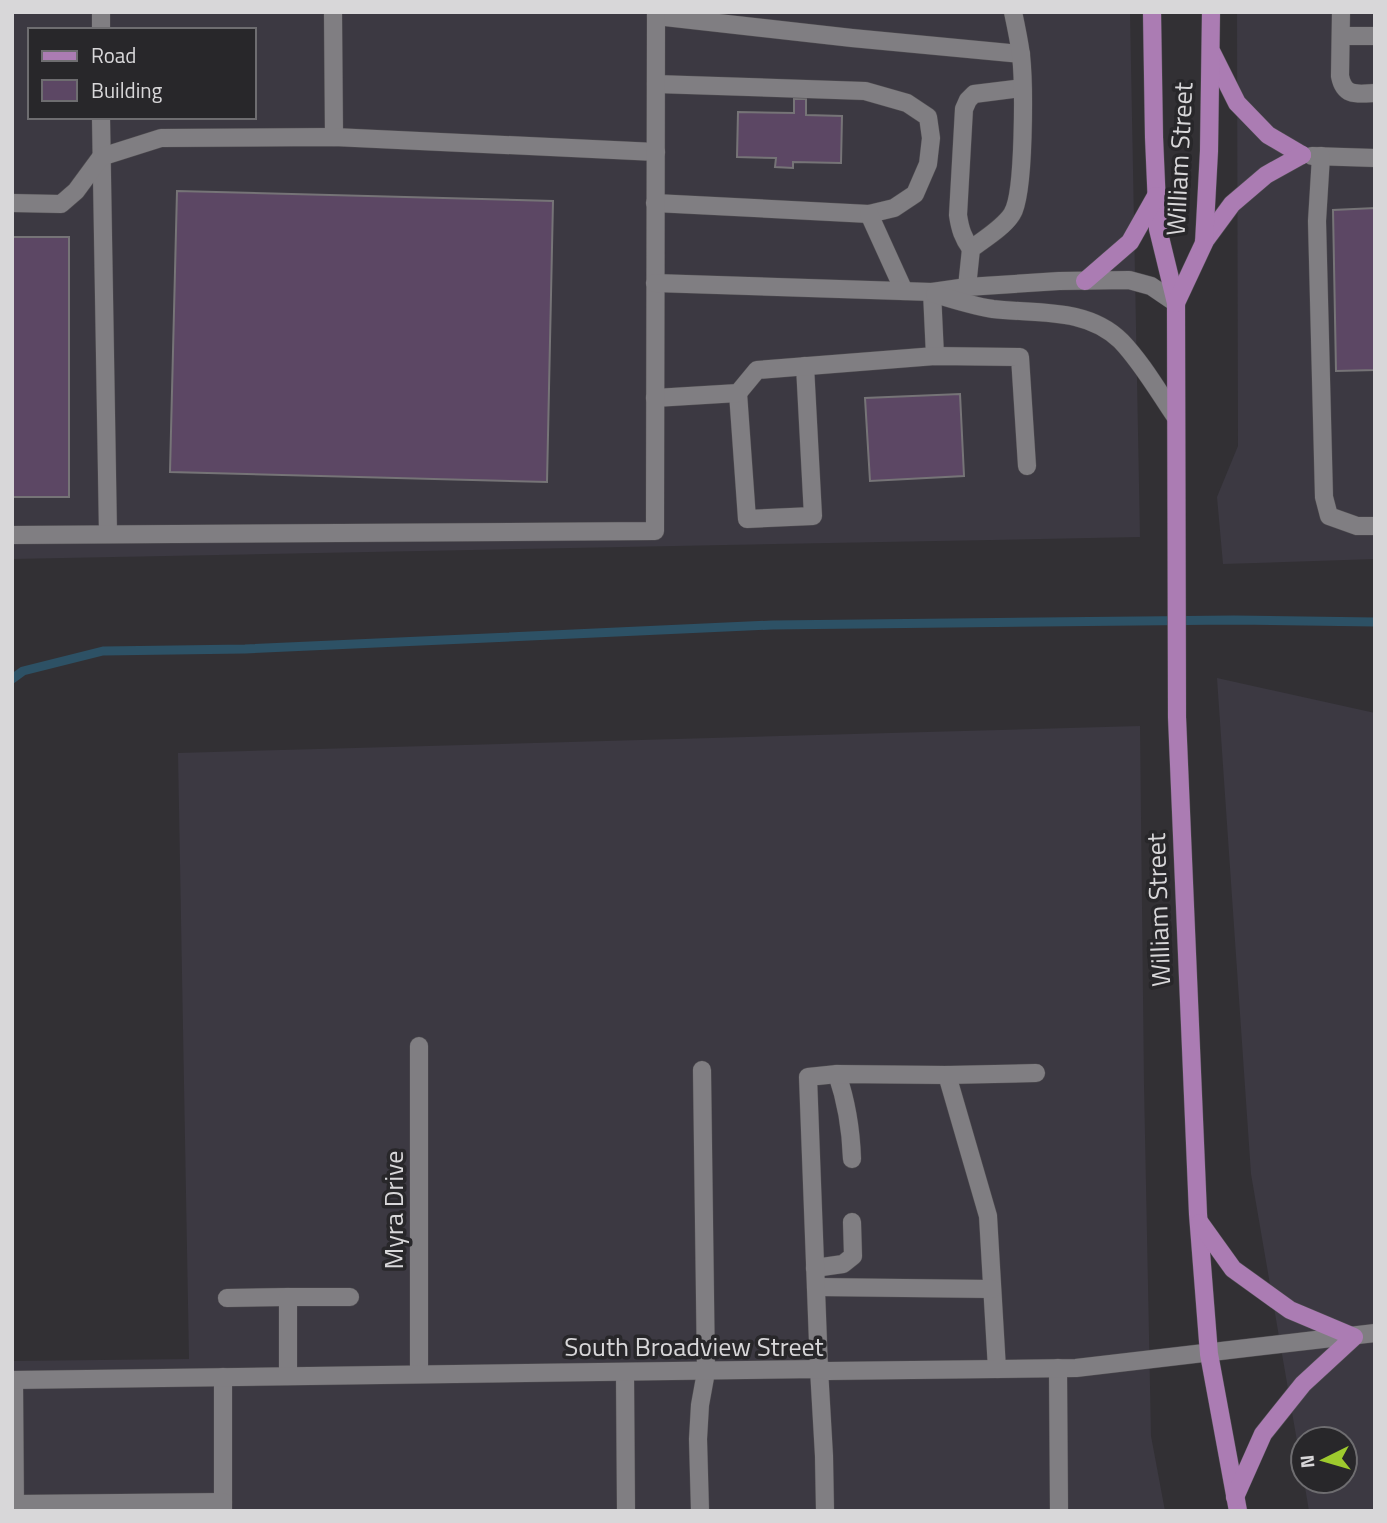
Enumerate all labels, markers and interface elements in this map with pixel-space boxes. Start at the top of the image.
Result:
legend [28,28,256,119]
text: Road [91,39,136,71]
text: Building [91,74,163,106]
street label: William Street [1155,81,1203,237]
street label: William Street [1136,832,1180,988]
street label: Myra Drive [374,1150,413,1270]
street label: South Broadview Street [564,1327,824,1366]
north arrow [1289,1425,1359,1495]
text: N [1292,1454,1322,1469]

